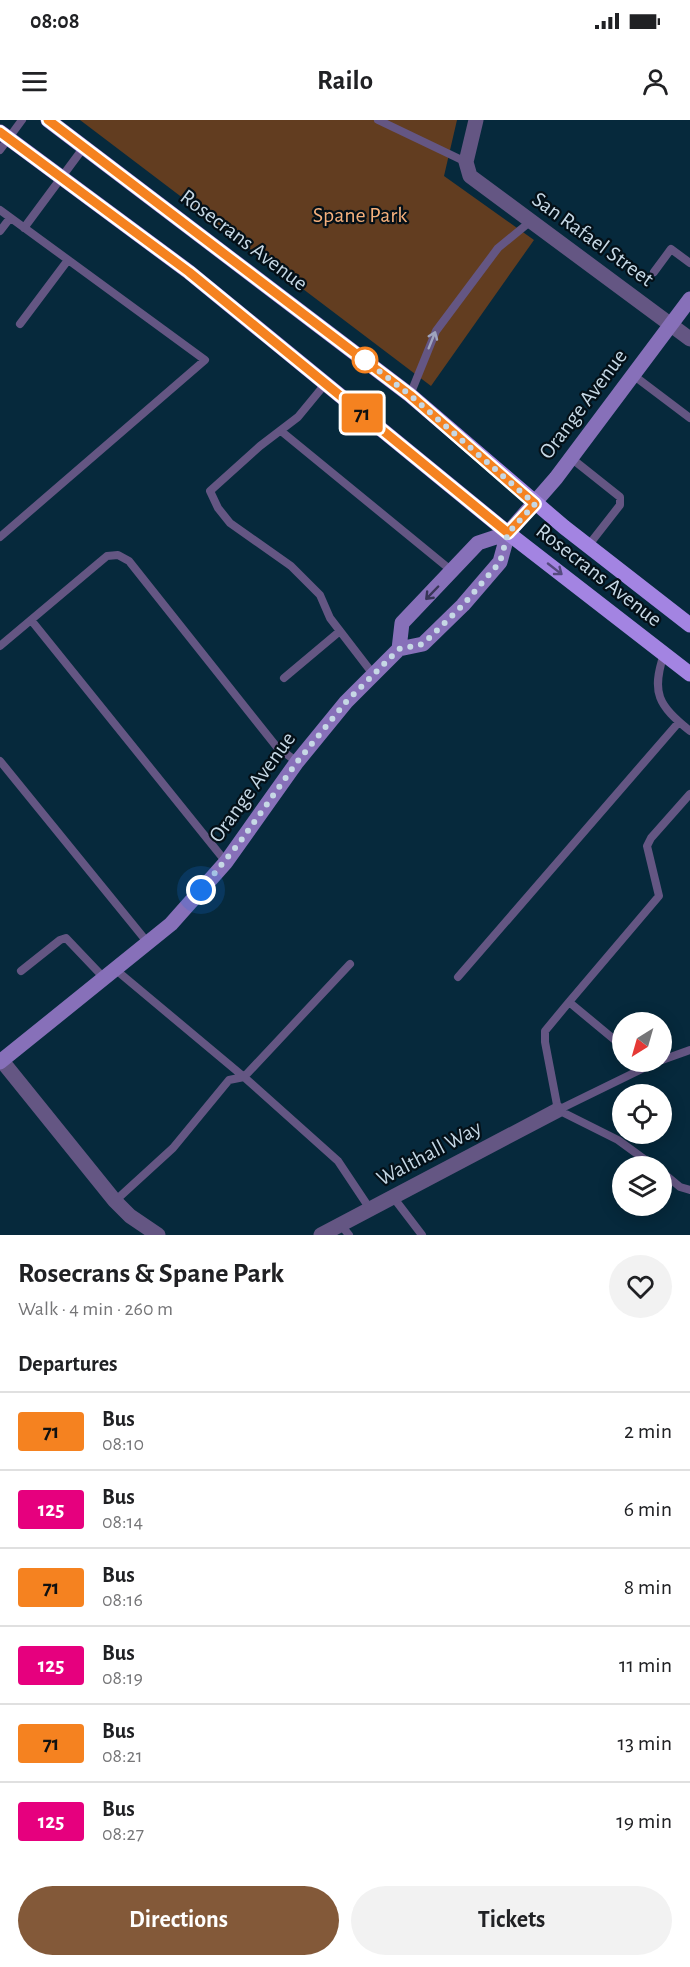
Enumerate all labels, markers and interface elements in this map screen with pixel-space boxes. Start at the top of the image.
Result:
text: 08:08 [30,10,80,32]
icon: menu [18,65,51,98]
icon: person [639,65,672,98]
text: Railo [317,67,373,94]
street label: Rosecrans Avenue [176,185,312,295]
street label: San Rafael Street [528,188,658,290]
park label: Spane Park [313,204,407,226]
one-way arrow [427,332,438,350]
street label: Orange Avenue [535,345,631,463]
unlabelled marker [352,347,378,373]
line badge: 71 [335,394,389,432]
text: 71 [354,403,370,424]
street label: Rosecrans Avenue [532,519,666,631]
one-way arrow [546,563,562,575]
one-way arrow [424,586,439,601]
street label: Orange Avenue [205,728,299,846]
your location [186,875,216,905]
north arrow [612,1012,672,1072]
map controls [612,1012,672,1216]
button: locate [612,1084,672,1144]
street label: Walthall Way [373,1116,485,1190]
button: layers [612,1156,672,1216]
button: heart [609,1255,672,1318]
text: Rosecrans & Spane Park [18,1260,284,1288]
text: Walk · 4 min · 260 m [18,1299,173,1319]
text: Departures [18,1353,118,1375]
text: Bus [102,1408,135,1430]
text: 2 min [624,1420,672,1442]
text: 71 [43,1421,59,1442]
text: 08:10 [102,1434,144,1454]
text: Bus [102,1486,135,1508]
text: 6 min [624,1498,672,1520]
text: 125 [38,1499,64,1520]
text: 08:14 [102,1512,143,1532]
text: Bus [102,1564,135,1586]
text: 8 min [624,1576,672,1598]
text: 71 [43,1577,59,1598]
text: 08:16 [102,1590,143,1610]
text: Bus [102,1642,135,1664]
text: 11 min [619,1654,672,1676]
text: 125 [38,1655,64,1676]
text: 08:19 [102,1668,143,1688]
text: Bus [102,1720,135,1742]
text: 13 min [617,1732,672,1754]
text: 71 [43,1733,59,1754]
text: 08:21 [102,1746,143,1766]
text: Bus [102,1798,135,1820]
text: 19 min [616,1810,672,1832]
text: 125 [38,1811,64,1832]
text: 08:27 [102,1824,144,1844]
button: Directions [18,1886,339,1955]
button: Tickets [351,1886,672,1955]

